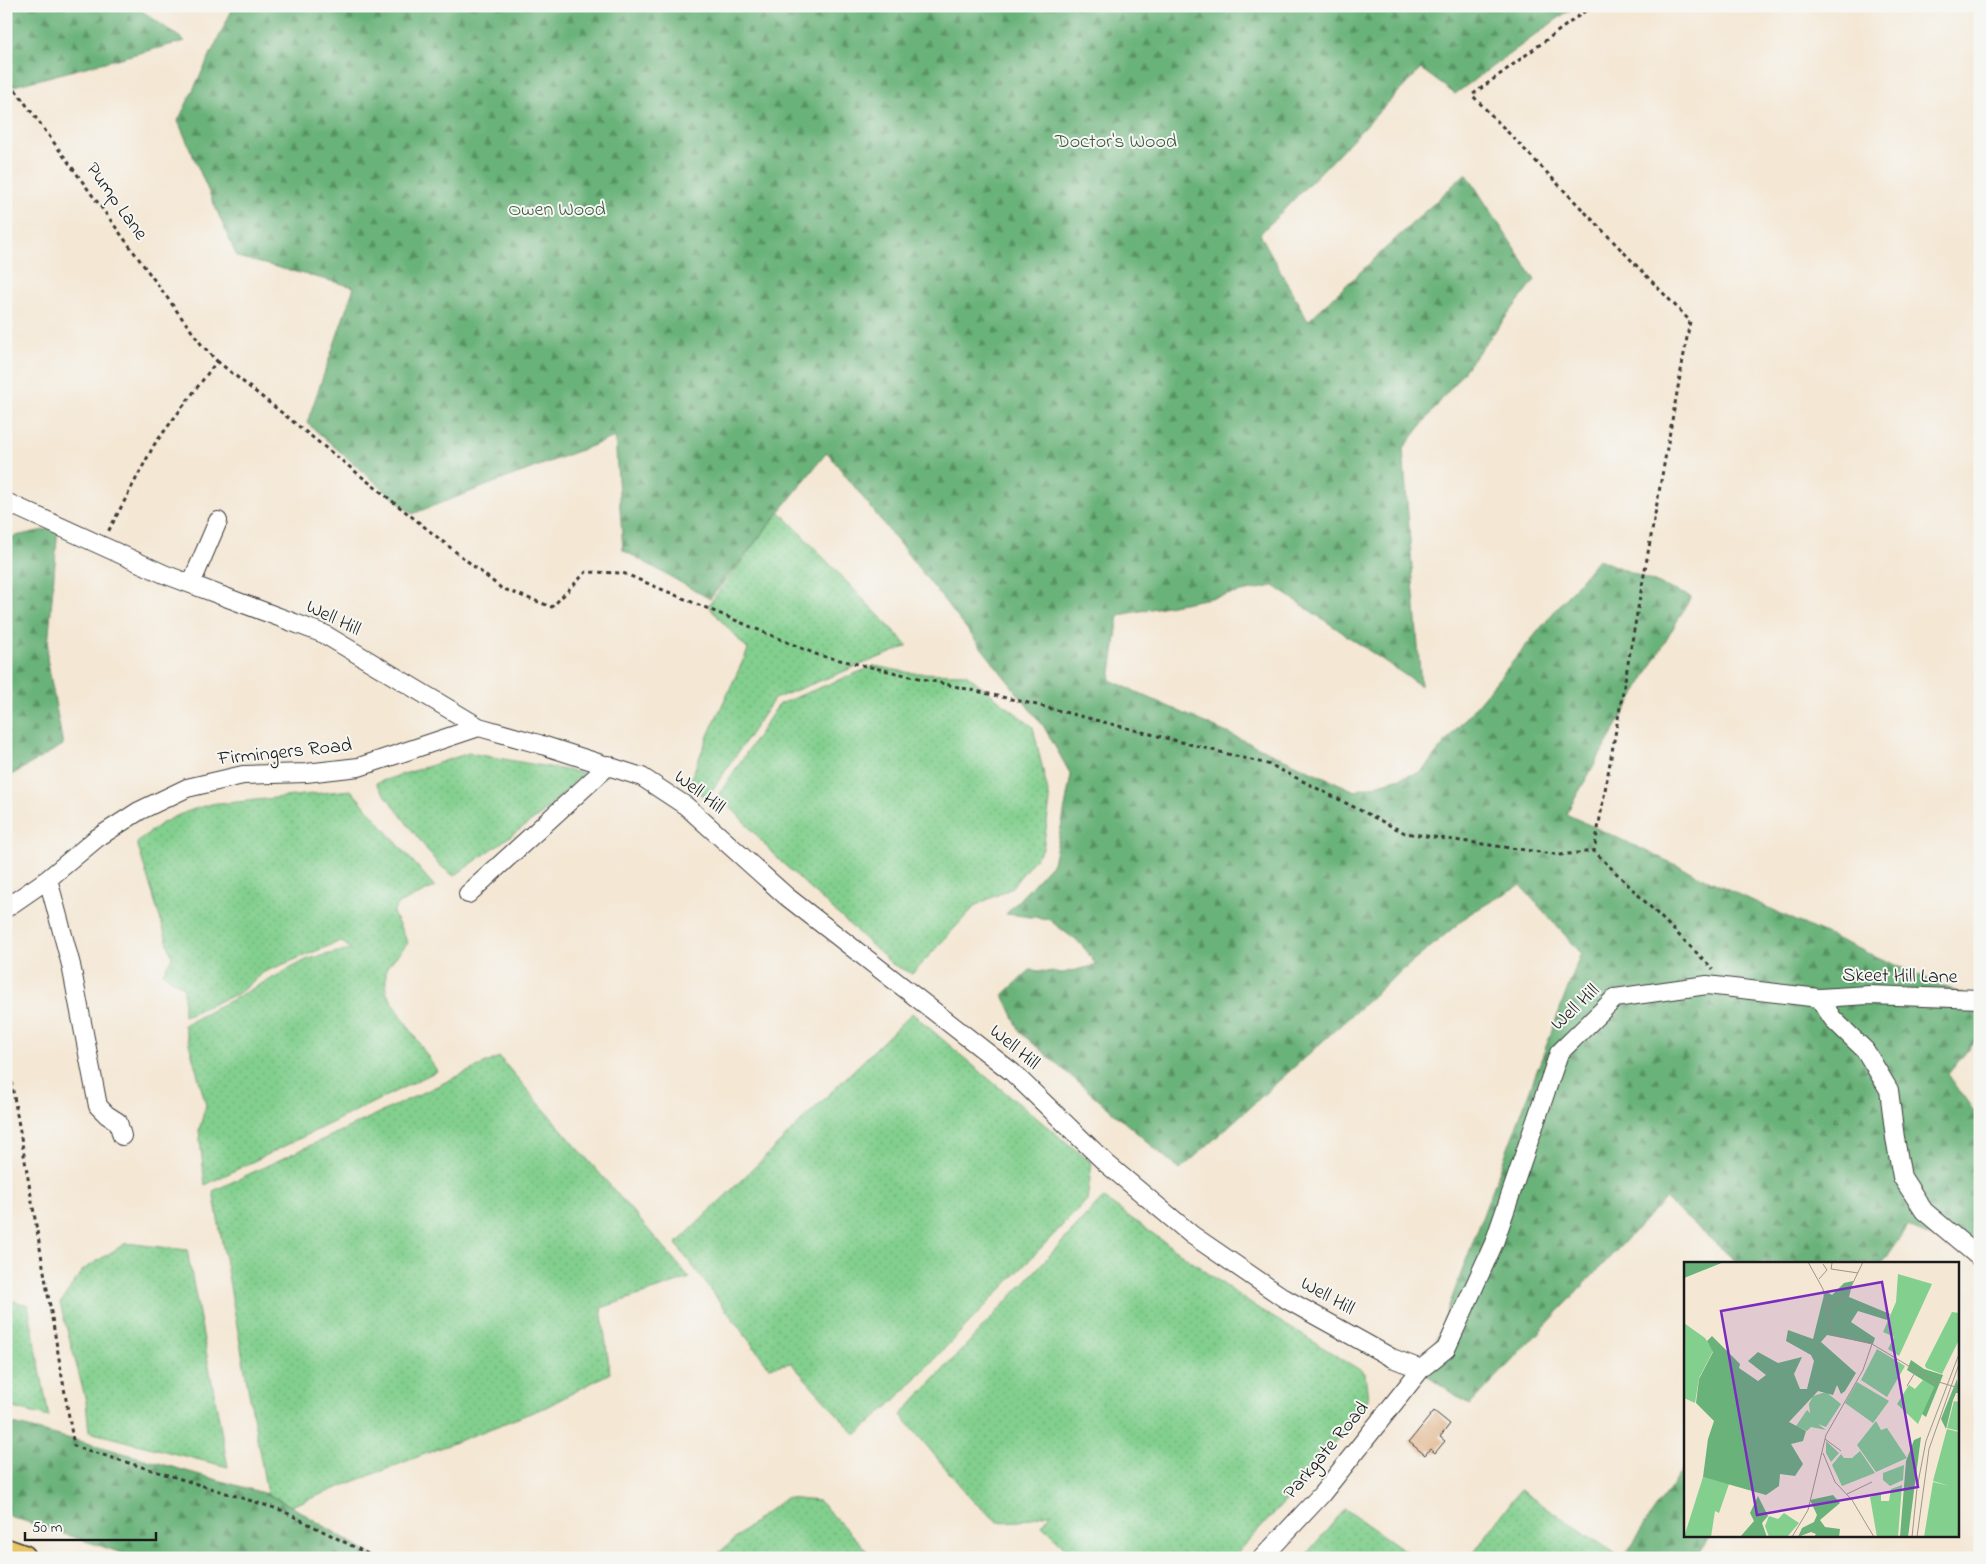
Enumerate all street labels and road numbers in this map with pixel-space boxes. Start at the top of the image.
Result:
street label: Pump Lane [78,157,154,247]
street label: Well Hill [301,593,365,645]
street label: Firmingers Road [216,732,354,776]
street label: Well Hill [667,764,731,822]
street label: Skeet Hill Lane [1842,961,1958,993]
street label: Well Hill [1545,978,1607,1038]
street label: Well Hill [982,1018,1046,1078]
street label: Well Hill [1295,1270,1359,1324]
street label: Parkgate Road [1277,1396,1377,1507]

